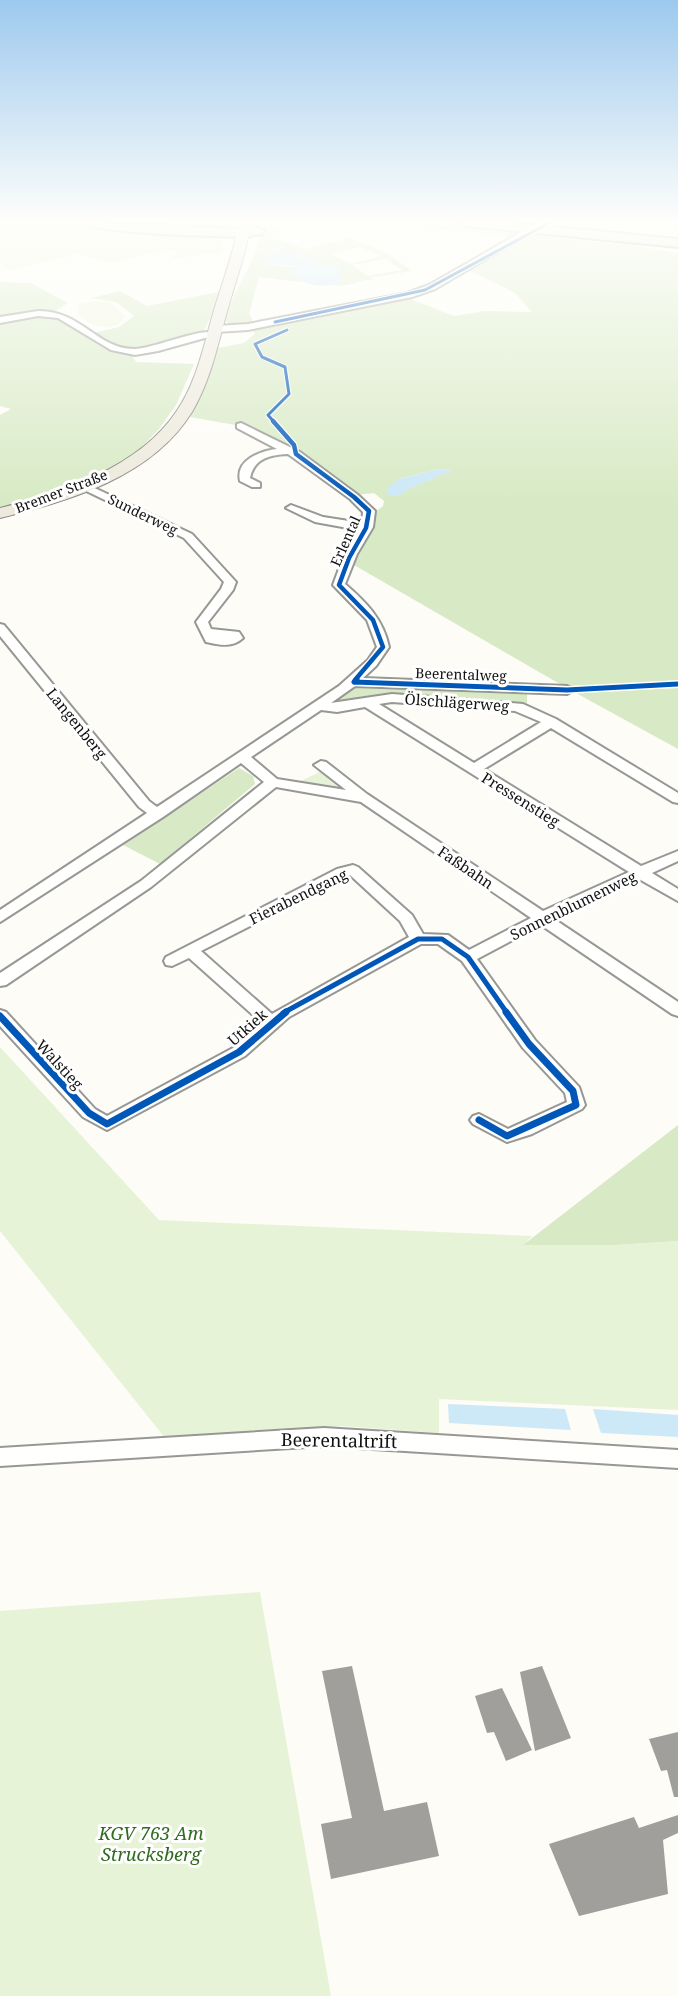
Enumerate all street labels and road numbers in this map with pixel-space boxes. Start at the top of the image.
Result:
street label: Bremer Straße [12,465,110,517]
street label: Sunderweg [105,489,181,539]
street label: Erlental [325,512,365,569]
street label: Beerentalweg [415,663,508,685]
street label: Langenberg [42,683,112,763]
street label: Ölschlägerweg [404,688,510,716]
street label: Pressenstieg [478,767,564,831]
street label: Faßbahn [434,841,498,893]
street label: Fierabendgang [245,863,351,929]
street label: Sonnenblumenweg [507,866,639,944]
street label: Utkiek [223,1004,271,1050]
street label: Walstieg [32,1035,88,1093]
street label: Beerentaltrift [281,1427,397,1453]

